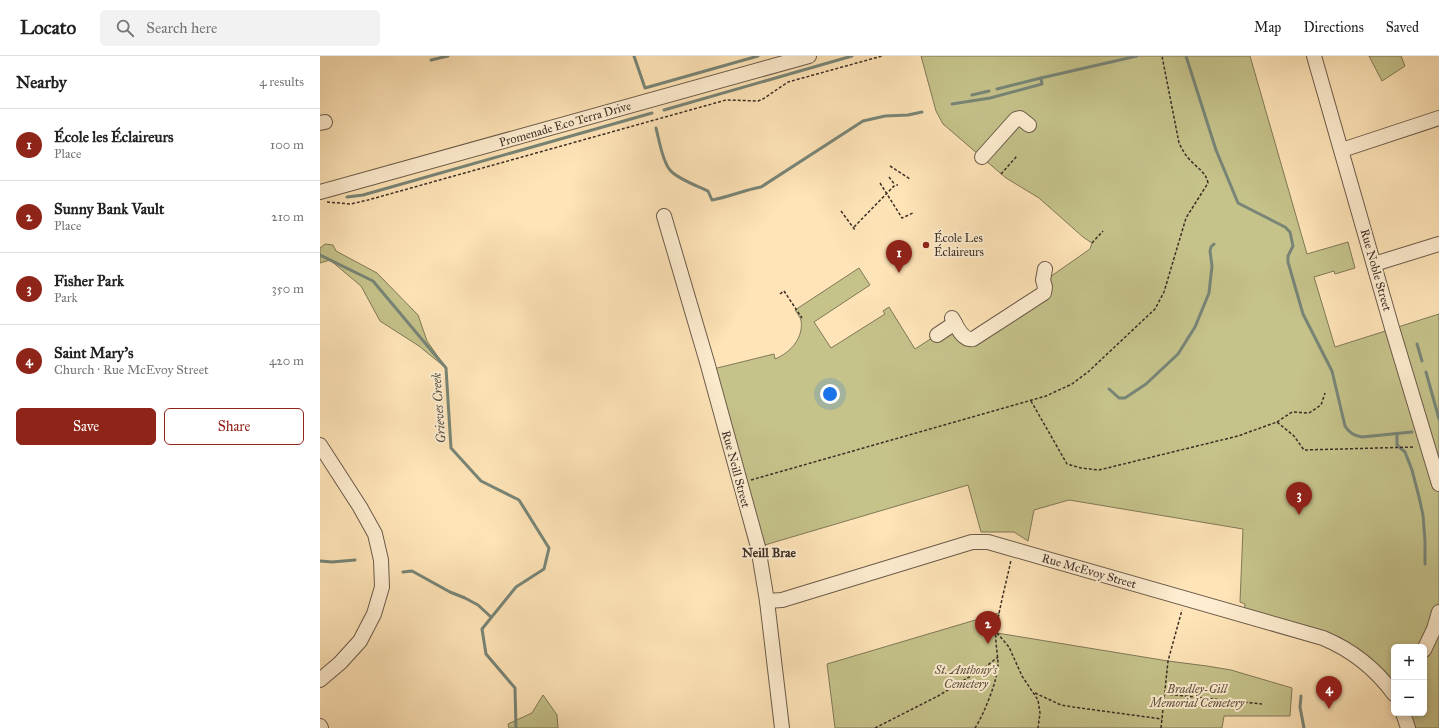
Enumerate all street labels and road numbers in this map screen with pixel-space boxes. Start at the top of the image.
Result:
street label: Promenade Eco Terra Drive [497,98,633,150]
street label: Rue Noble Street [1358,227,1395,313]
street label: Rue Neill Street [719,429,753,510]
street label: Rue McEvoy Street [1040,551,1139,591]

